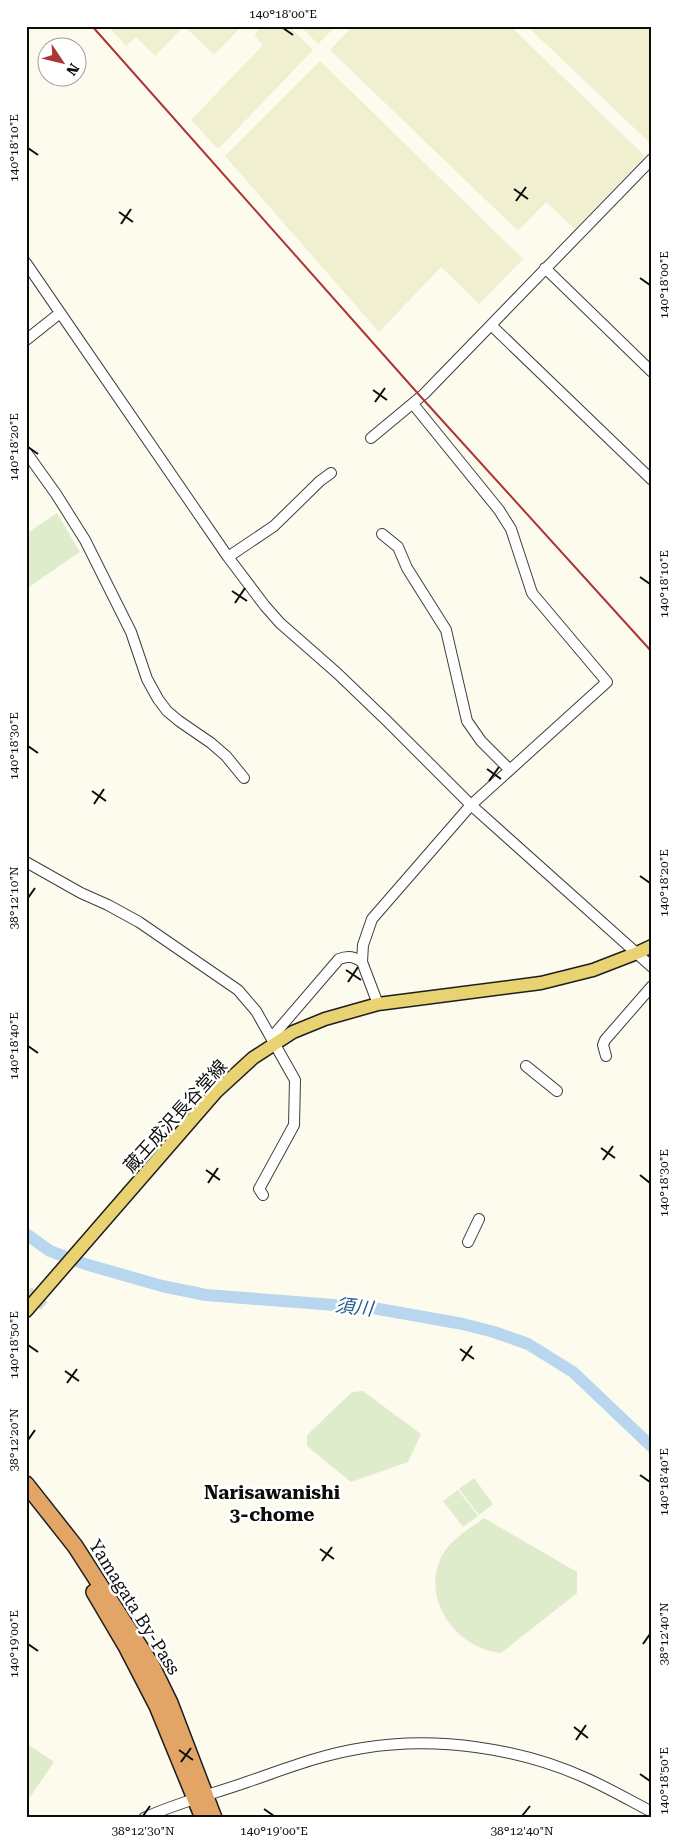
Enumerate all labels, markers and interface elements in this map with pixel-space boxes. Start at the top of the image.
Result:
text: 140°18'00"E [249,7,317,21]
north arrow [38,38,88,88]
text: N [63,60,82,79]
text: 140°18'10"E [7,114,21,182]
text: 140°18'00"E [657,251,671,319]
text: 140°18'20"E [7,413,21,481]
text: 140°18'10"E [657,550,671,618]
text: 140°18'30"E [7,712,21,780]
text: 140°18'20"E [657,849,671,917]
text: 38°12'10"N [7,866,21,930]
text: 140°18'40"E [7,1012,21,1080]
street label: 蔵王成沢長谷堂線 [119,1055,231,1177]
text: 140°18'30"E [657,1149,671,1217]
water label: 須川 [334,1294,376,1321]
text: 140°18'50"E [7,1311,21,1379]
text: 38°12'20"N [7,1408,21,1472]
text: 140°18'40"E [657,1448,671,1516]
district label: Narisawanishi 3-chome [204,1481,340,1526]
street label: Yamagata By-Pass [85,1536,185,1678]
text: 38°12'40"N [657,1602,671,1666]
text: 140°19'00"E [7,1610,21,1678]
text: 140°18'50"E [657,1747,671,1815]
text: 38°12'30"N [111,1824,175,1838]
text: 140°19'00"E [240,1824,308,1838]
text: 38°12'40"N [490,1824,554,1838]

